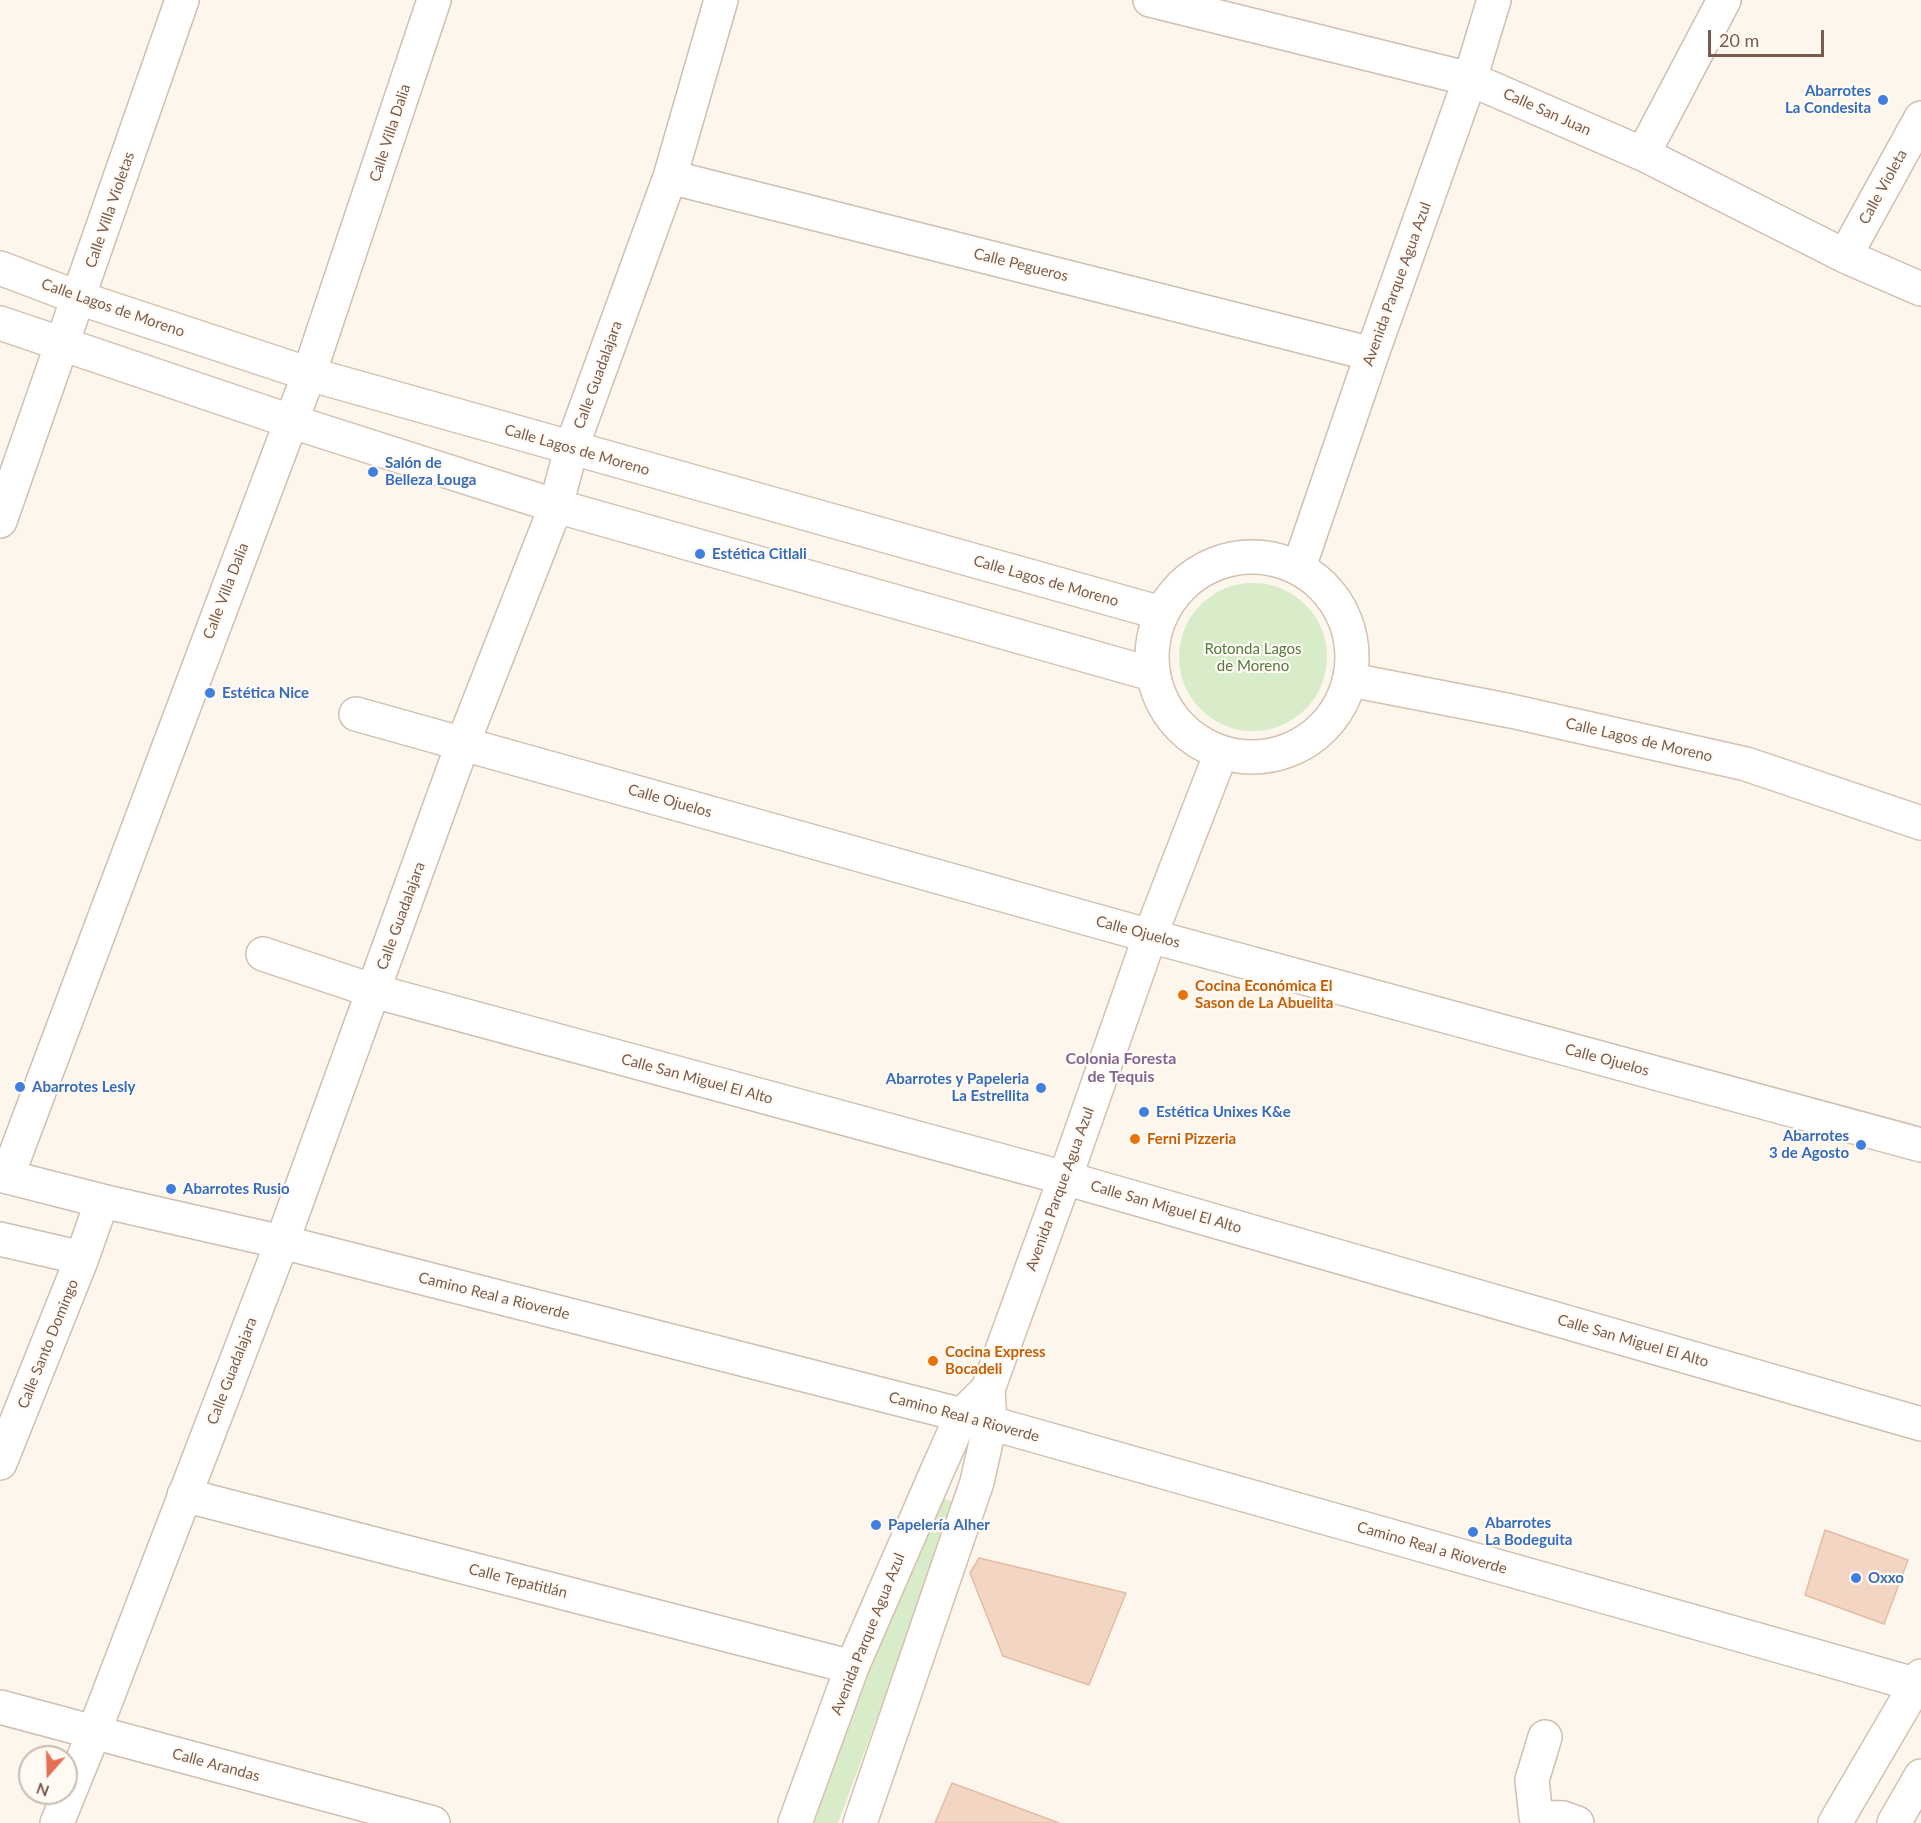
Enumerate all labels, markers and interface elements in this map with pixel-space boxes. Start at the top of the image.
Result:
scale bar [1711,18,1826,56]
text: 20 m [1719,29,1759,51]
street label: Calle Villa Dalia [366,82,414,184]
place label: Abarrotes La Condesita [1785,82,1871,117]
street label: Calle San Juan [1500,85,1594,139]
marker: Abarrotes La Condesita [1876,93,1890,107]
street label: Calle Violeta [1855,146,1911,228]
street label: Calle Villa Violetas [82,150,138,270]
street label: Avenida Parque Agua Azul [1359,200,1435,368]
street label: Calle Pegueros [972,245,1070,285]
street label: Calle Lagos de Moreno [39,275,187,341]
street label: Calle Guadalajara [570,319,626,431]
street label: Calle Lagos de Moreno [502,421,652,479]
place label: Salón de Belleza Louga [385,454,476,489]
marker: Salón de Belleza Louga [366,465,380,479]
street label: Calle Villa Dalia [199,540,253,642]
place label: Estética Citlali [712,545,807,563]
marker: Estética Citlali [693,547,707,561]
street label: Calle Lagos de Moreno [971,552,1121,610]
park label: Rotonda Lagos de Moreno [1204,640,1302,675]
place label: Estética Nice [222,684,309,702]
marker: Estética Nice [203,686,217,700]
street label: Calle Lagos de Moreno [1564,714,1714,766]
street label: Calle Ojuelos [626,780,714,822]
street label: Calle Guadalajara [373,860,429,972]
street label: Calle Ojuelos [1094,912,1182,952]
place label: Cocina Económica El Sason de La Abuelita [1195,977,1333,1012]
marker: Cocina Económica El Sason de La Abuelita [1176,988,1190,1002]
street label: Calle Ojuelos [1563,1040,1651,1080]
district label: Colonia Foresta de Tequis [1066,1049,1176,1087]
street label: Calle San Miguel El Alto [619,1050,775,1108]
place label: Abarrotes y Papeleria La Estrellita [886,1070,1029,1105]
place label: Abarrotes Lesly [32,1078,135,1096]
marker: Abarrotes Lesly [13,1080,27,1094]
marker: Abarrotes y Papeleria La Estrellita [1034,1081,1048,1095]
place label: Estética Unixes K&e [1156,1103,1291,1121]
street label: Avenida Parque Agua Azul [1022,1105,1098,1273]
marker: Estética Unixes K&e [1137,1105,1151,1119]
place label: Abarrotes 3 de Agosto [1769,1127,1849,1162]
place label: Ferni Pizzeria [1147,1130,1236,1148]
marker: Ferni Pizzeria [1128,1132,1142,1146]
marker: Abarrotes 3 de Agosto [1854,1138,1868,1152]
street label: Calle San Miguel El Alto [1088,1177,1244,1237]
place label: Abarrotes Rusio [183,1180,290,1198]
marker: Abarrotes Rusio [164,1182,178,1196]
street label: Camino Real a Rioverde [417,1268,571,1324]
street label: Calle Santo Domingo [14,1277,82,1411]
street label: Calle San Miguel El Alto [1555,1311,1711,1371]
street label: Calle Guadalajara [203,1315,261,1427]
place label: Cocina Express Bocadeli [945,1343,1046,1378]
marker: Cocina Express Bocadeli [926,1354,940,1368]
street label: Camino Real a Rioverde [887,1388,1041,1446]
place label: Abarrotes La Bodeguita [1485,1514,1572,1549]
place label: Papelería Alher [888,1516,990,1534]
marker: Papelería Alher [869,1518,883,1532]
street label: Camino Real a Rioverde [1355,1518,1509,1578]
marker: Abarrotes La Bodeguita [1466,1525,1480,1539]
street label: Avenida Parque Agua Azul [827,1550,909,1718]
street label: Calle Tepatitlán [467,1560,569,1602]
place label: Oxxo [1868,1569,1904,1587]
marker: Oxxo [1849,1571,1863,1585]
north arrow [18,1745,78,1805]
street label: Calle Arandas [170,1745,262,1785]
text: N [33,1779,51,1802]

